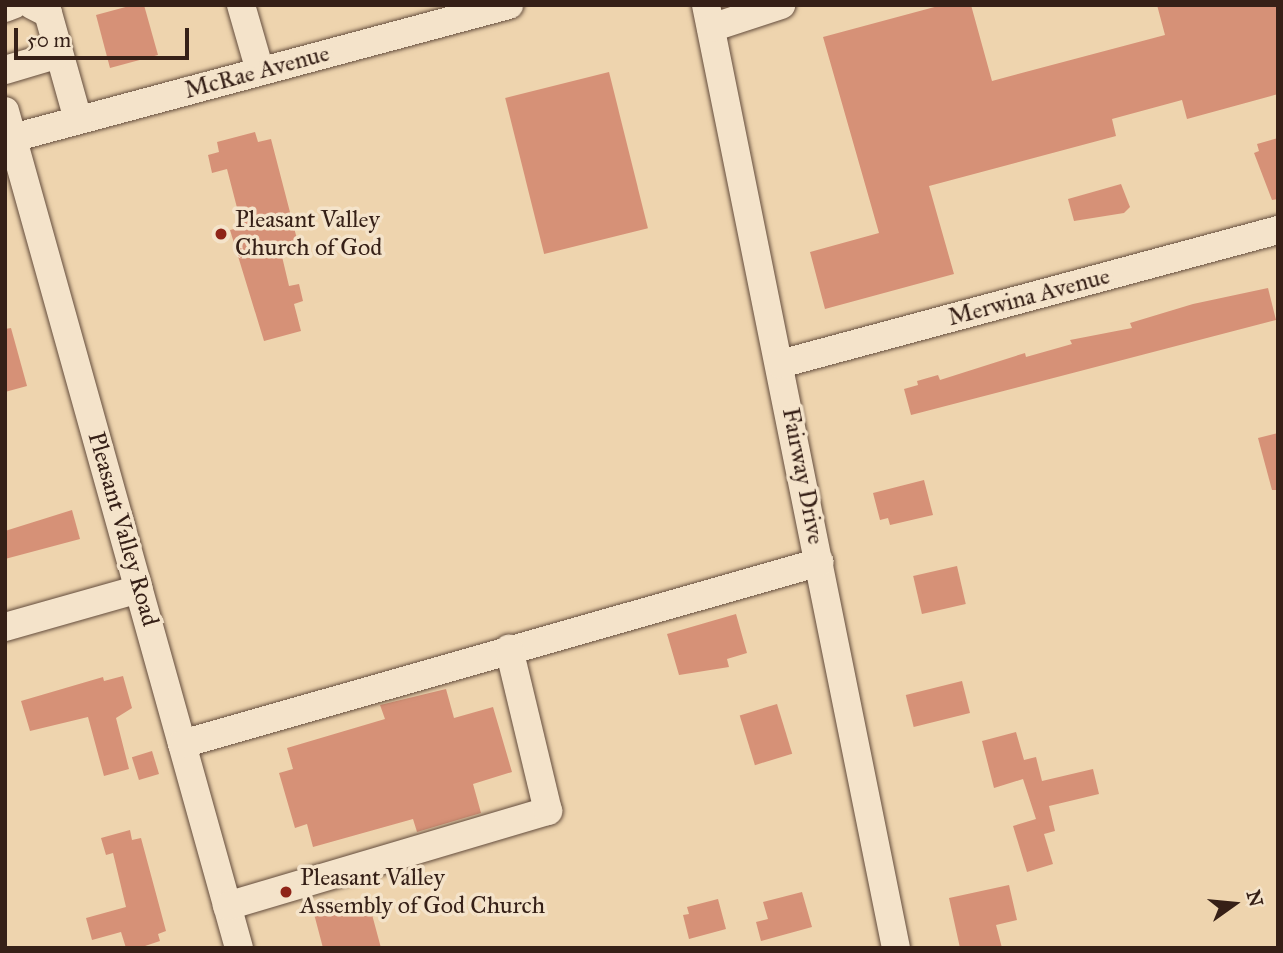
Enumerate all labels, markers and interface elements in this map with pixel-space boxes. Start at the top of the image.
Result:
scale bar [18,14,192,58]
text: 50 m [27,27,71,53]
street label: McRae Avenue [181,39,333,105]
place label: Pleasant Valley Church of God [235,206,382,262]
marker: Pleasant Valley Church of God [213,226,229,242]
street label: Merwina Avenue [945,262,1113,332]
street label: Fairway Drive [776,405,830,547]
street label: Pleasant Valley Road [81,428,165,630]
place label: Pleasant Valley Assembly of God Church [300,864,545,920]
north arrow [1199,869,1269,939]
marker: Pleasant Valley Assembly of God Church [278,884,294,900]
text: N [1242,888,1268,909]

